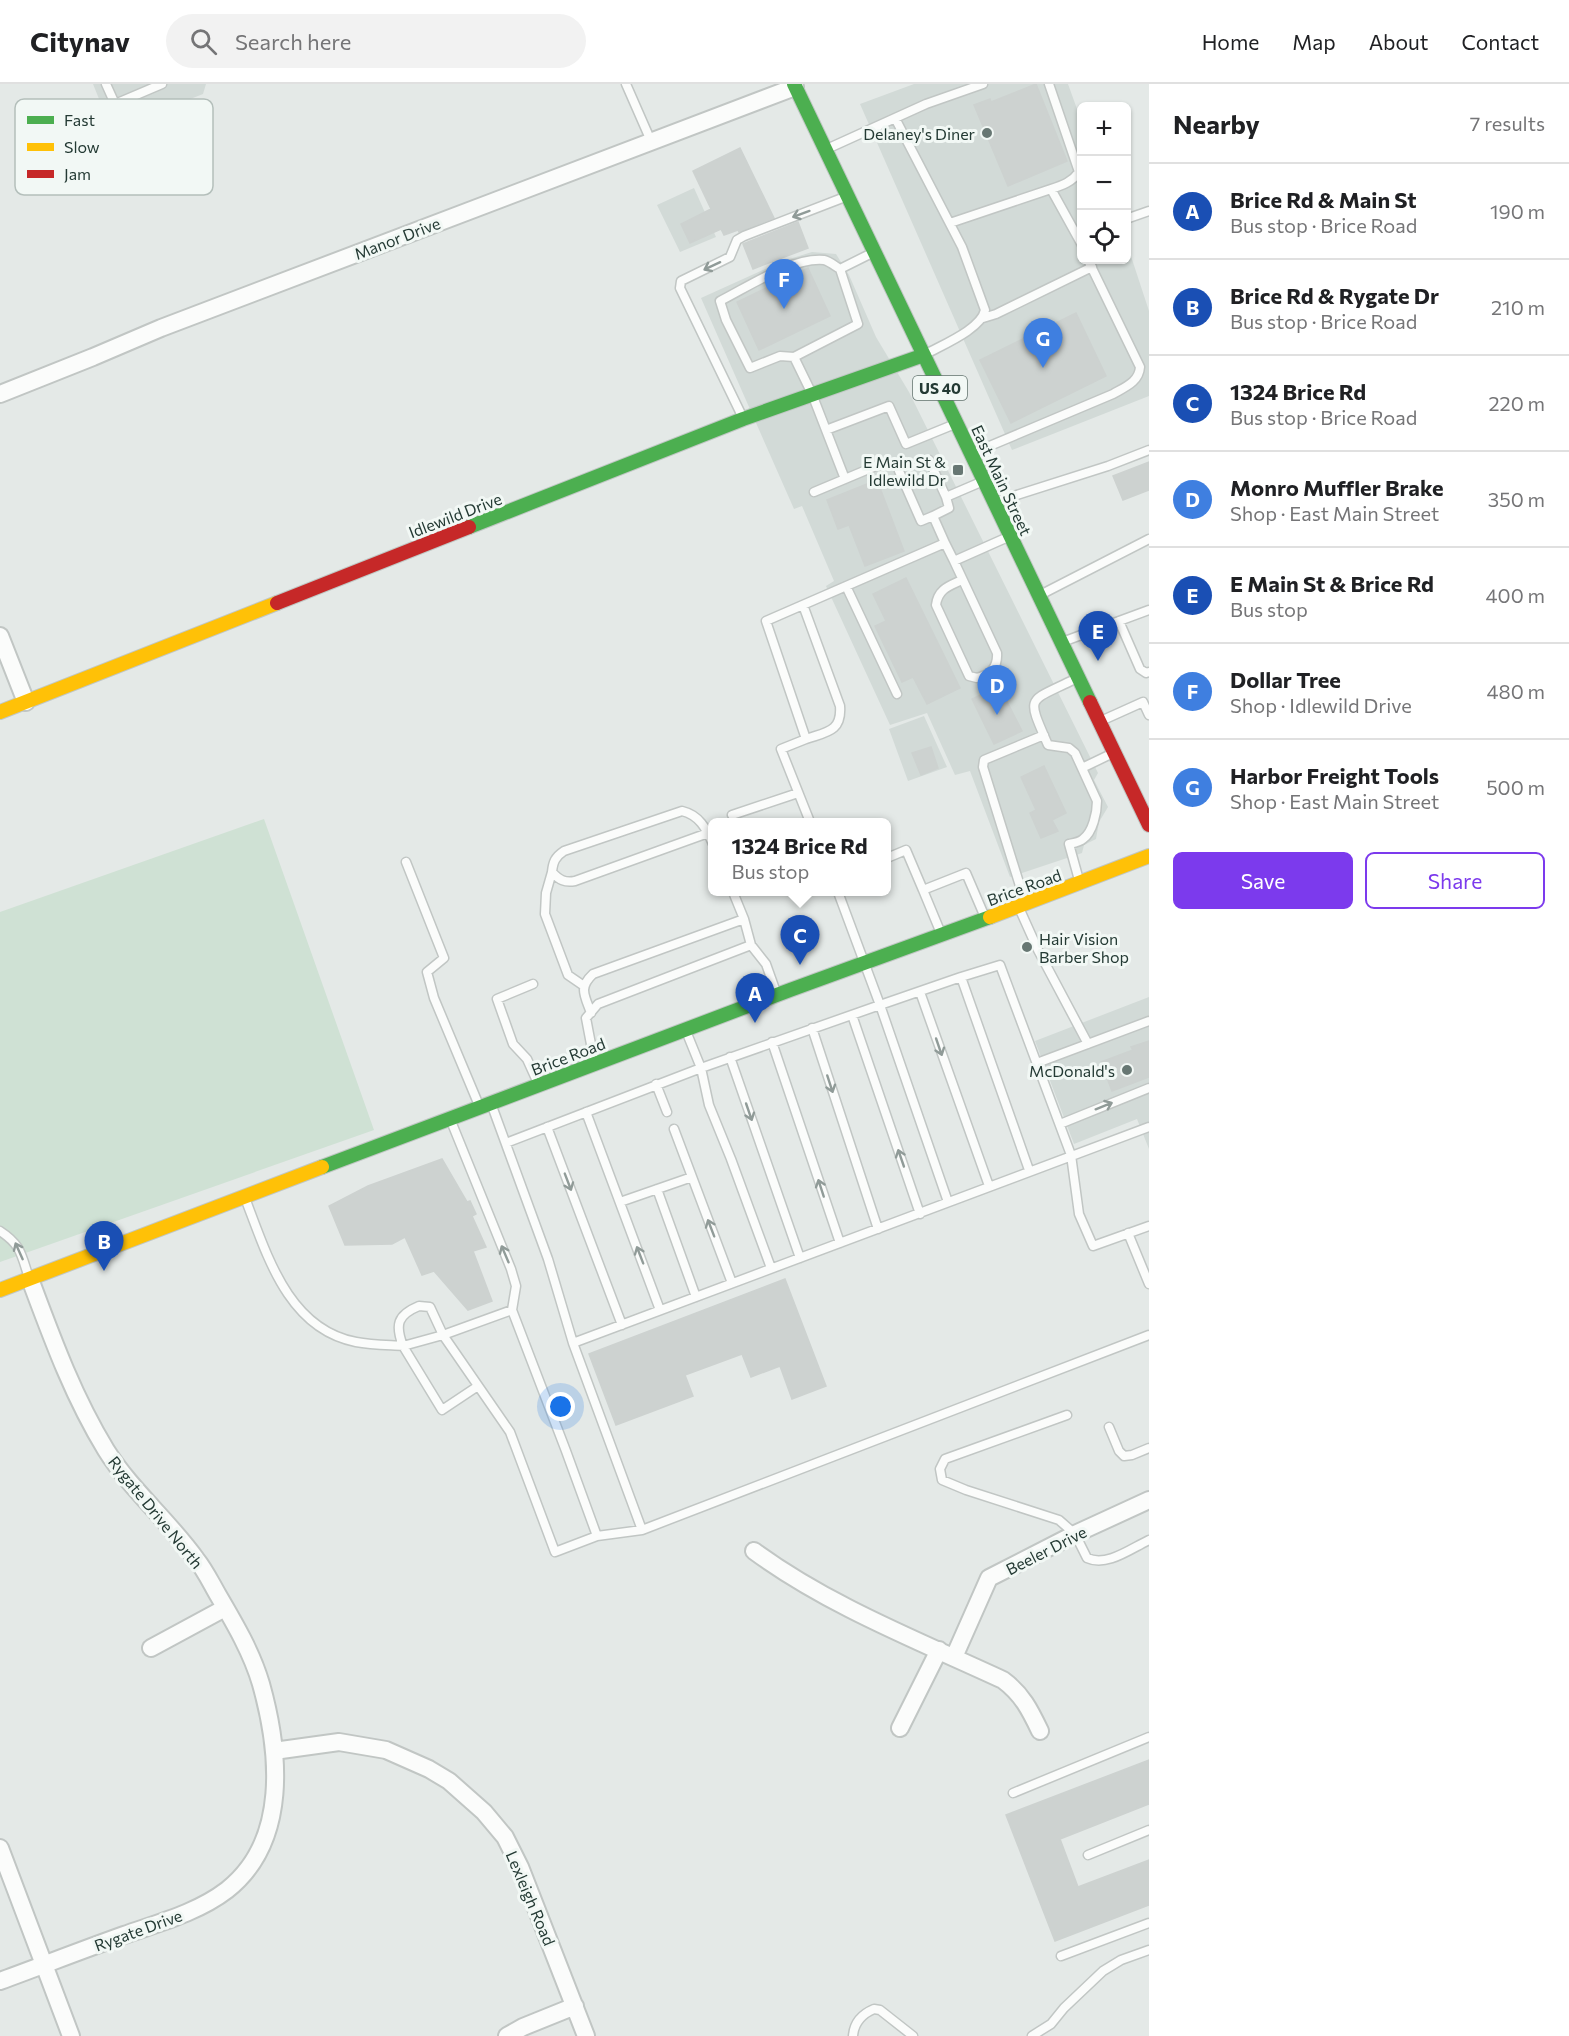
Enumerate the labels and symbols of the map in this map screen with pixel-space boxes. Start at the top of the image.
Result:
legend [15,99,213,195]
text: Fast [64,110,95,129]
place label: Delaney's Diner [863,124,976,143]
marker: Delaney's Diner [980,126,994,140]
text: Slow [64,137,100,156]
text: Jam [64,164,91,183]
one-way arrow [792,209,810,220]
street label: Manor Drive [351,213,443,263]
pin: F [764,260,804,309]
one-way arrow [703,261,721,273]
pin: G [1024,318,1062,368]
road number: US 40 [913,376,967,400]
street label: East Main Street [968,422,1036,539]
place label: E Main St & Idlewild Dr [863,452,947,489]
marker: E Main St & Idlewild Dr [951,463,965,477]
street label: Idlewild Drive [406,489,504,541]
pin: E [1078,612,1118,661]
pin: D [978,666,1016,715]
street label: Brice Road [984,865,1064,909]
pin: C [780,916,820,965]
place label: Hair Vision Barber Shop [1039,929,1129,966]
marker: Hair Vision Barber Shop [1020,940,1034,954]
pin: A [736,974,774,1023]
street label: Brice Road [528,1033,608,1079]
one-way arrow [935,1037,946,1056]
place label: McDonald's [1029,1061,1115,1080]
marker: McDonald's [1120,1063,1134,1077]
one-way arrow [826,1074,837,1093]
one-way arrow [1095,1100,1113,1111]
one-way arrow [745,1102,756,1121]
one-way arrow [895,1149,906,1168]
one-way arrow [563,1172,574,1191]
one-way arrow [815,1179,826,1198]
one-way arrow [705,1219,716,1238]
pin: B [84,1222,124,1271]
one-way arrow [13,1243,25,1261]
one-way arrow [499,1245,510,1264]
one-way arrow [633,1247,644,1265]
your location [546,1392,575,1421]
street label: Rygate Drive North [105,1452,207,1572]
street label: Beeler Drive [1003,1522,1089,1578]
street label: Lexleigh Road [503,1848,559,1948]
street label: Rygate Drive [91,1905,185,1955]

